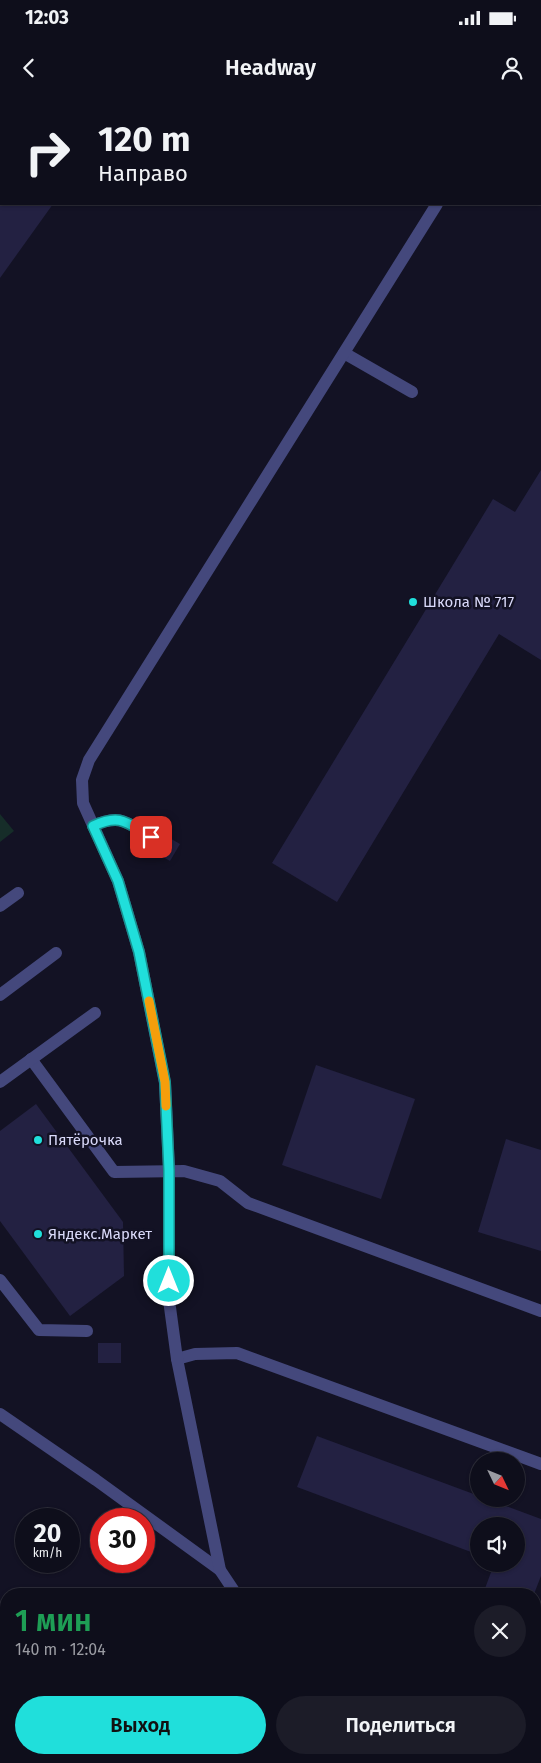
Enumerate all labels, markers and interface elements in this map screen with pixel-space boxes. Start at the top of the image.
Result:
text: 12:03 [25,6,69,29]
icon: back [15,54,43,82]
text: Headway [225,54,316,81]
icon: person [498,54,526,82]
text: 120 m [98,118,191,160]
icon: right [15,120,80,185]
text: Направо [98,160,188,187]
place label: Школа № 717 [423,593,515,611]
marker: Школа № 717 [407,596,419,608]
pin [130,816,172,858]
icon: arrive [137,823,165,851]
place label: Пятёрочка [48,1131,123,1149]
marker: Пятёрочка [32,1134,44,1146]
place label: Яндекс.Маркет [48,1225,152,1243]
marker: Яндекс.Маркет [32,1228,44,1240]
position arrow [142,1254,194,1306]
north arrow [470,1452,525,1508]
map controls [470,1452,525,1572]
speed limit sign: 30 [90,1508,155,1573]
button: sound [470,1517,525,1572]
text: 20 [34,1519,61,1549]
text: km/h [33,1546,62,1560]
text: 1 мин [15,1603,92,1639]
button: close [474,1605,526,1657]
text: 140 m · 12:04 [15,1640,106,1659]
button: Выход [15,1696,266,1754]
button: Поделиться [276,1696,526,1754]

